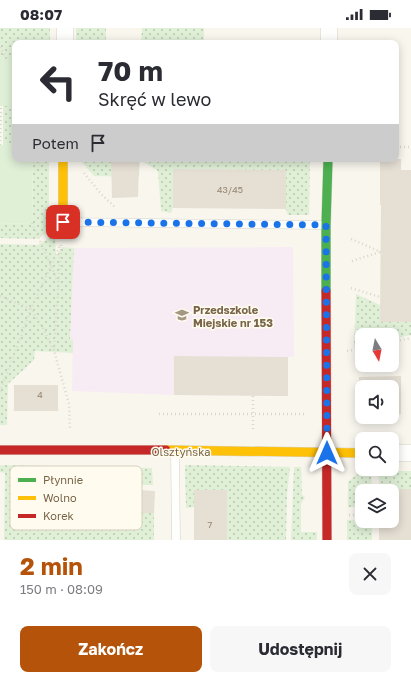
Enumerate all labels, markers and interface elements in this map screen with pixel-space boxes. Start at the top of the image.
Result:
text: 08:07 [20,5,62,23]
text: 70 m [98,54,163,87]
icon: left [32,56,84,108]
text: Skręć w lewo [98,88,211,110]
icon: arrive [87,132,109,154]
text: Potem [32,134,79,152]
house number: 43/45 [217,184,243,195]
pin [46,205,80,239]
icon: arrive [52,211,74,233]
place label: Przedszkole Miejskie nr 153 [193,303,273,329]
school or university icon: Przedszkole Miejskie nr 153 [174,307,190,323]
north arrow [355,328,399,372]
map controls [355,328,399,528]
button: sound [355,380,399,424]
house number: 4 [37,389,43,400]
position arrow [306,432,348,474]
button: search [355,432,399,476]
street label: Olsztyńska [151,445,211,458]
legend [10,466,142,530]
text: Płynnie [43,473,83,486]
button: layers [355,484,399,528]
text: Wolno [43,491,77,504]
text: Korek [43,509,74,522]
house number: 7 [208,519,213,530]
text: 2 min [20,551,83,580]
button: close [349,553,391,595]
text: 150 m · 08:09 [20,581,103,597]
button: Zakończ [20,626,202,672]
button: Udostępnij [210,626,391,672]

